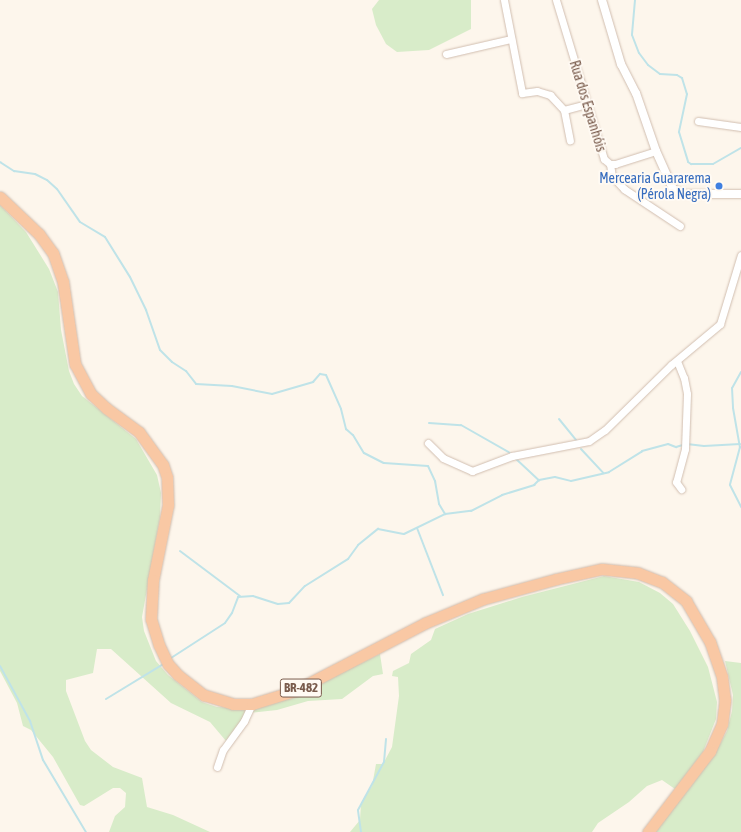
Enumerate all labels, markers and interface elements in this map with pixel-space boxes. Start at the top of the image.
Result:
street label: Rua dos Espanhóis [566,58,610,154]
place label: Mercearia Guararema (Pérola Negra) [599,170,711,202]
marker: Mercearia Guararema (Pérola Negra) [714,181,724,191]
road number: BR-482 [279,677,323,699]

